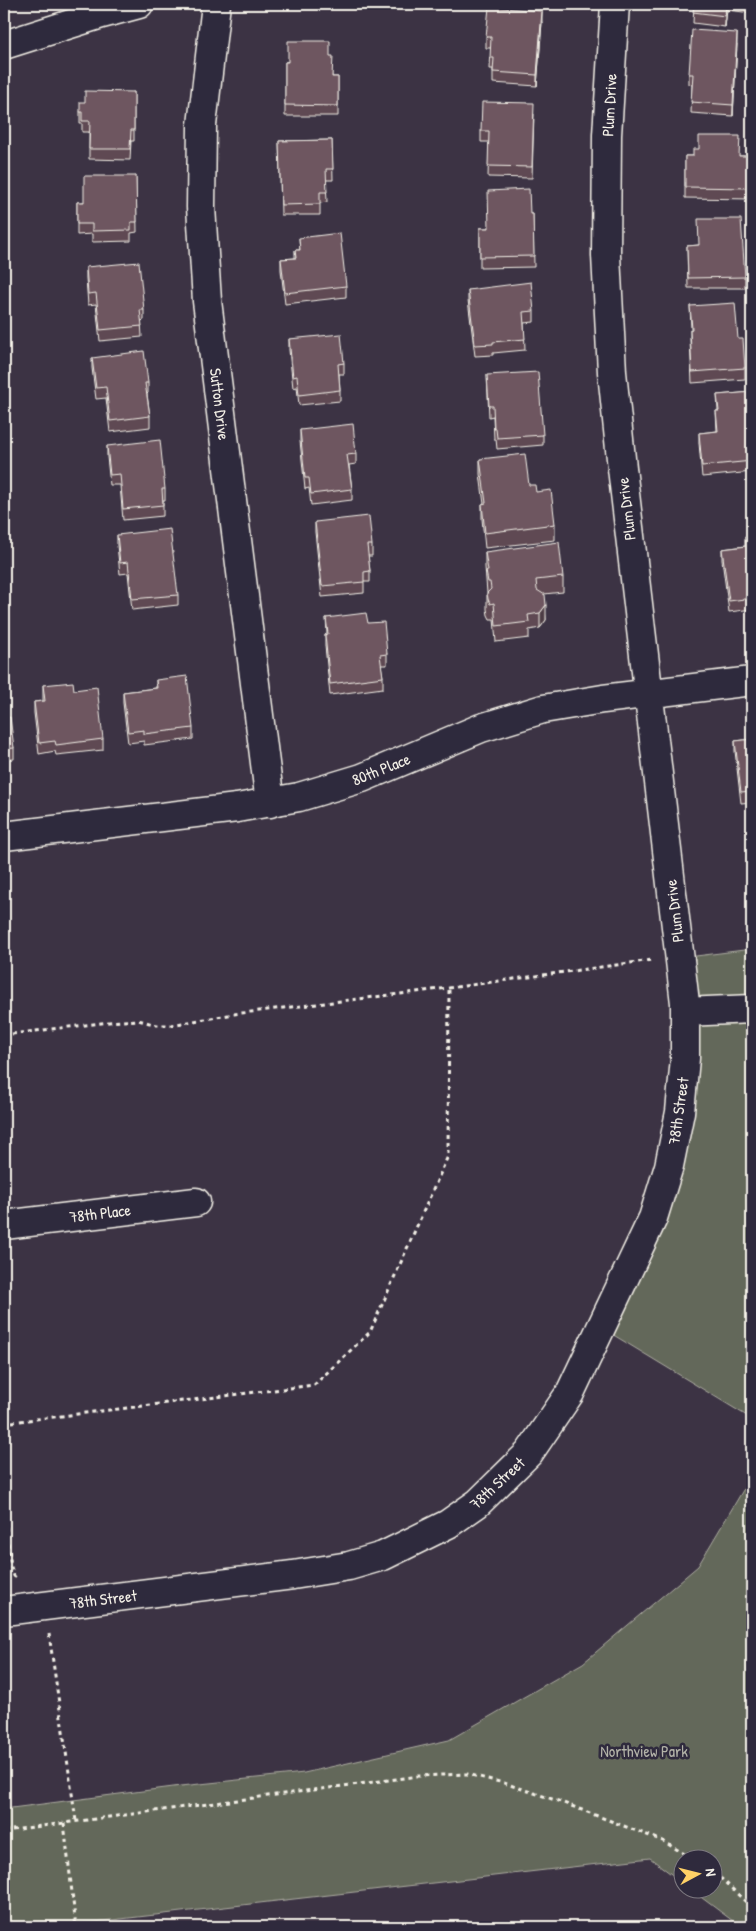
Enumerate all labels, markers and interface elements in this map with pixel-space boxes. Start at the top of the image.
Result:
street label: Plum Drive [596,72,622,137]
street label: Sutton Drive [205,367,235,442]
street label: Plum Drive [611,476,641,542]
street label: 80th Place [349,747,414,791]
street label: Plum Drive [659,878,689,944]
street label: 78th Street [662,1075,694,1146]
street label: 78th Place [68,1198,133,1228]
street label: 78th Street [465,1451,530,1514]
street label: 78th Street [68,1584,139,1614]
park label: Northview Park [600,1740,688,1762]
north arrow [674,1848,724,1898]
text: N [702,1867,721,1878]

